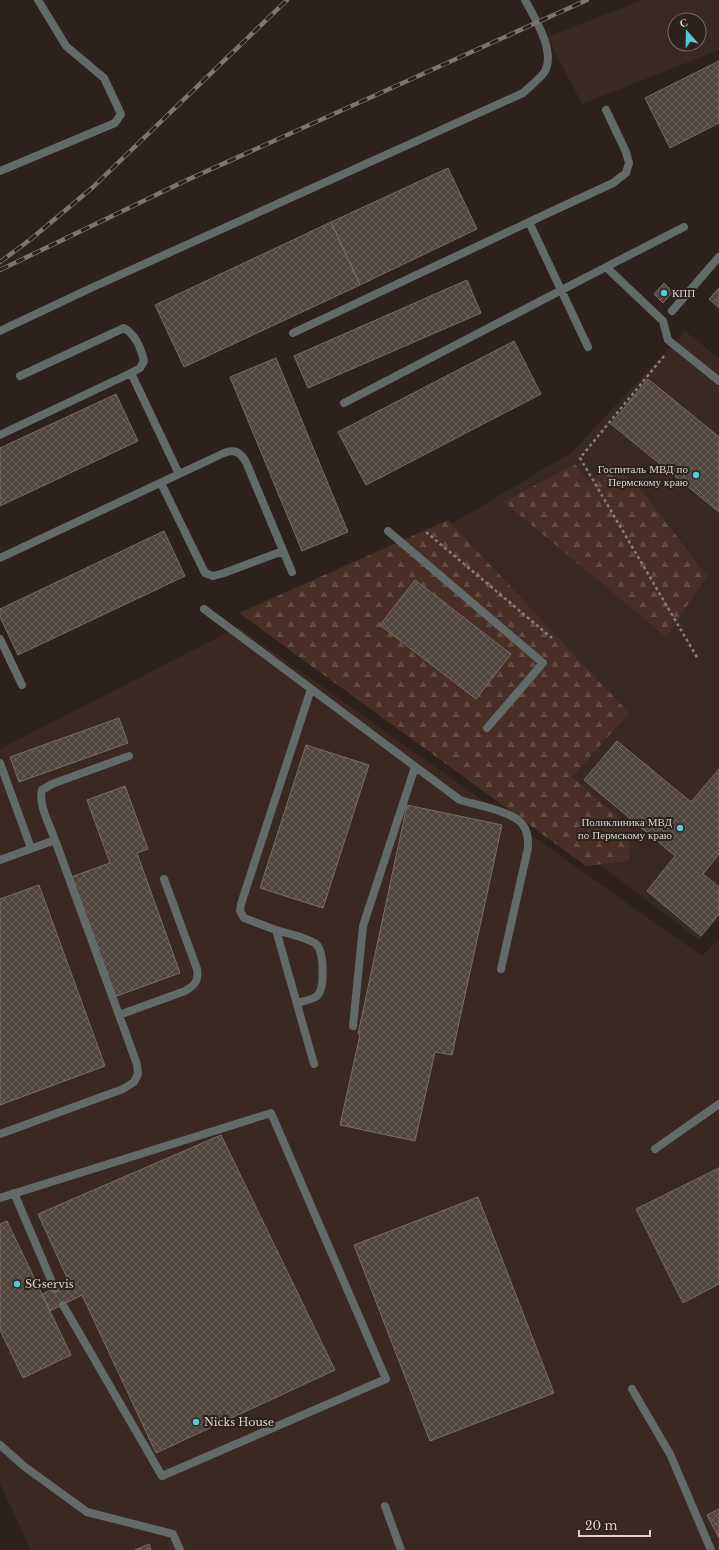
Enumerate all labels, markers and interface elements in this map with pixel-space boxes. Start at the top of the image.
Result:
north arrow [667,12,707,52]
text: С [677,15,690,31]
place label: КПП [672,286,695,300]
marker: КПП [659,288,669,298]
place label: Госпиталь МВД по Пермскому краю [598,462,688,489]
marker: Госпиталь МВД по Пермскому краю [691,470,701,480]
place label: Поликлиника МВД по Пермскому краю [578,815,672,842]
marker: Поликлиника МВД по Пермскому краю [675,823,685,833]
place label: SGservis [25,1277,74,1291]
marker: SGservis [12,1279,22,1289]
place label: Nicks House [204,1415,274,1429]
marker: Nicks House [191,1417,201,1427]
scale bar [579,1512,650,1538]
text: 20 m [585,1518,617,1533]

